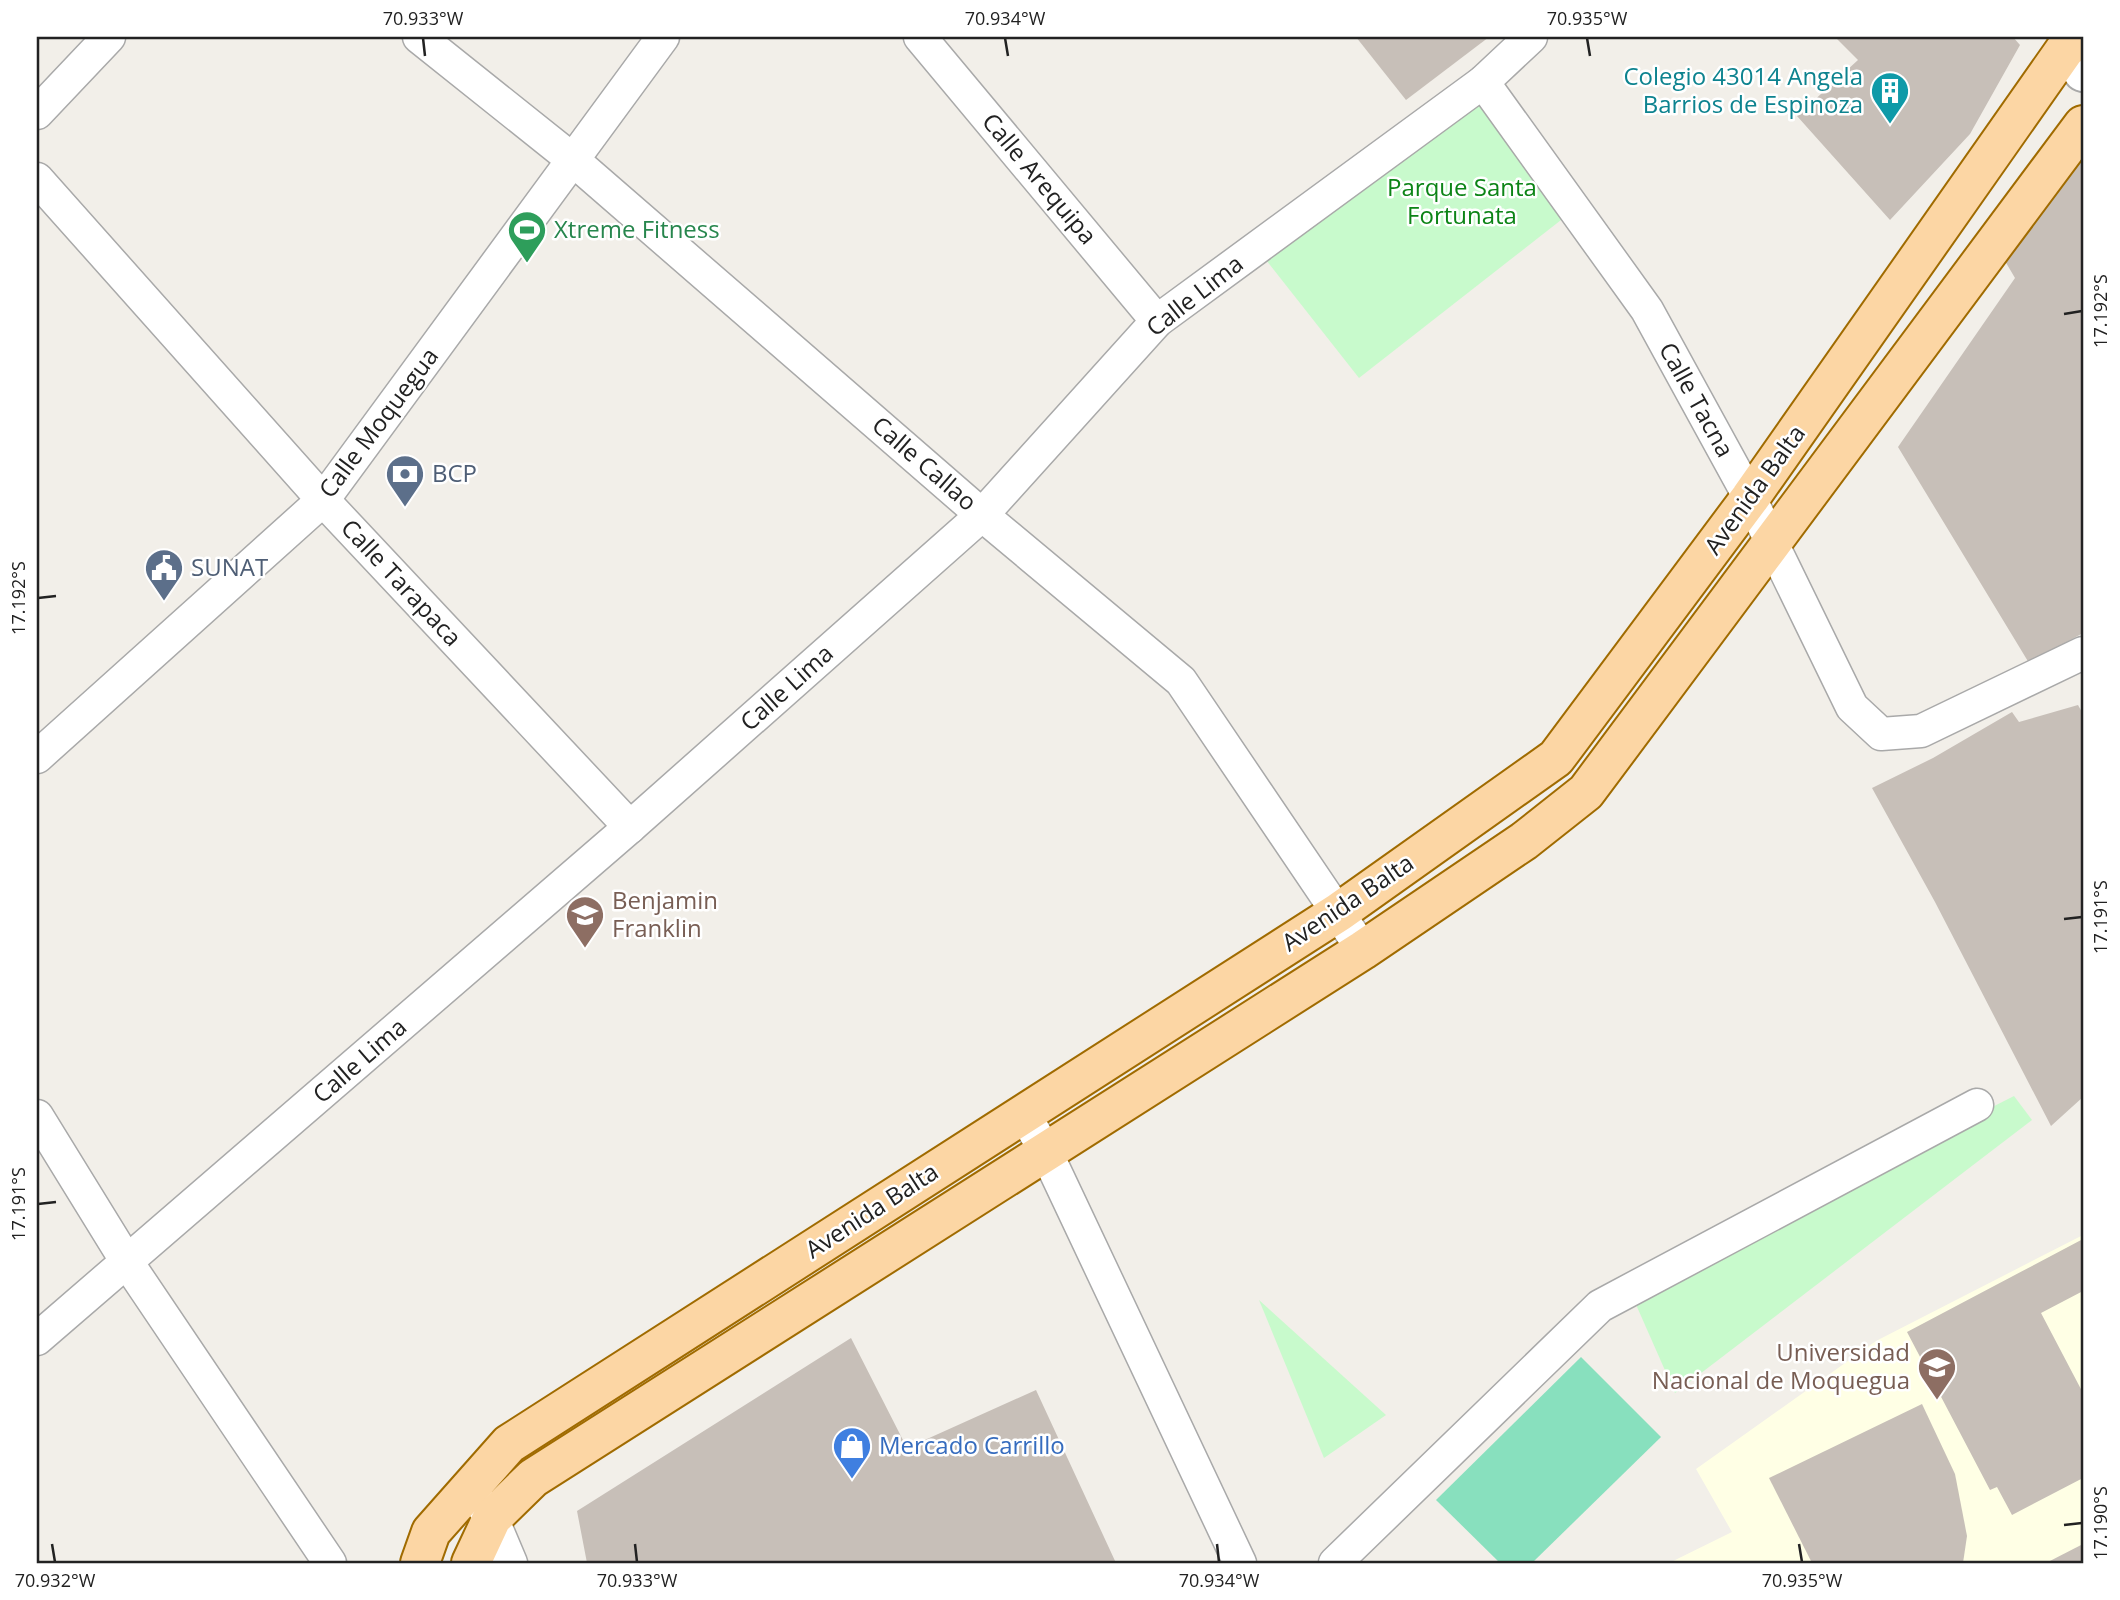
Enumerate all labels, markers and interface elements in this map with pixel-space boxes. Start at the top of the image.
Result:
text: 70.933°W [383,6,464,30]
text: 70.934°W [965,6,1046,30]
text: 70.935°W [1547,6,1628,30]
place label: Colegio 43014 Angela Barrios de Espinoza [1624,59,1863,120]
building icon: Colegio 43014 Angela Barrios de Espinoza [1869,70,1911,125]
street label: Calle Arequipa [975,105,1105,251]
park label: Parque Santa Fortunata [1387,170,1537,231]
sports icon: Xtreme Fitness [506,209,548,264]
place label: Xtreme Fitness [554,212,720,245]
street label: Calle Lima [1139,247,1249,343]
text: 17.192°S [2088,274,2112,348]
street label: Calle Tacna [1652,336,1742,463]
street label: Calle Moquegua [310,340,445,504]
street label: Calle Callao [866,408,984,518]
street label: Avenida Balta [1696,418,1812,560]
bank icon: BCP [384,453,426,508]
place label: BCP [432,456,477,489]
street label: Calle Tarapaca [335,511,470,653]
public building icon: SUNAT [143,547,185,602]
place label: SUNAT [191,550,268,583]
text: 17.192°S [6,561,30,635]
street label: Calle Lima [732,636,840,737]
street label: Avenida Balta [1275,845,1420,958]
text: 17.191°S [2088,880,2112,954]
place label: Benjamin Franklin [612,883,718,944]
school or university icon: Benjamin Franklin [564,894,606,949]
street label: Calle Lima [305,1010,413,1110]
street label: Avenida Balta [798,1154,944,1265]
text: 17.191°S [6,1167,30,1241]
place label: Universidad Nacional de Moquegua [1652,1335,1910,1396]
school or university icon: Universidad Nacional de Moquegua [1916,1346,1958,1401]
shop icon: Mercado Carrillo [831,1425,873,1480]
place label: Mercado Carrillo [879,1428,1065,1461]
text: 17.190°S [2088,1486,2112,1560]
text: 70.932°W [15,1568,96,1592]
text: 70.933°W [597,1568,678,1592]
text: 70.934°W [1179,1568,1260,1592]
text: 70.935°W [1762,1568,1843,1592]

